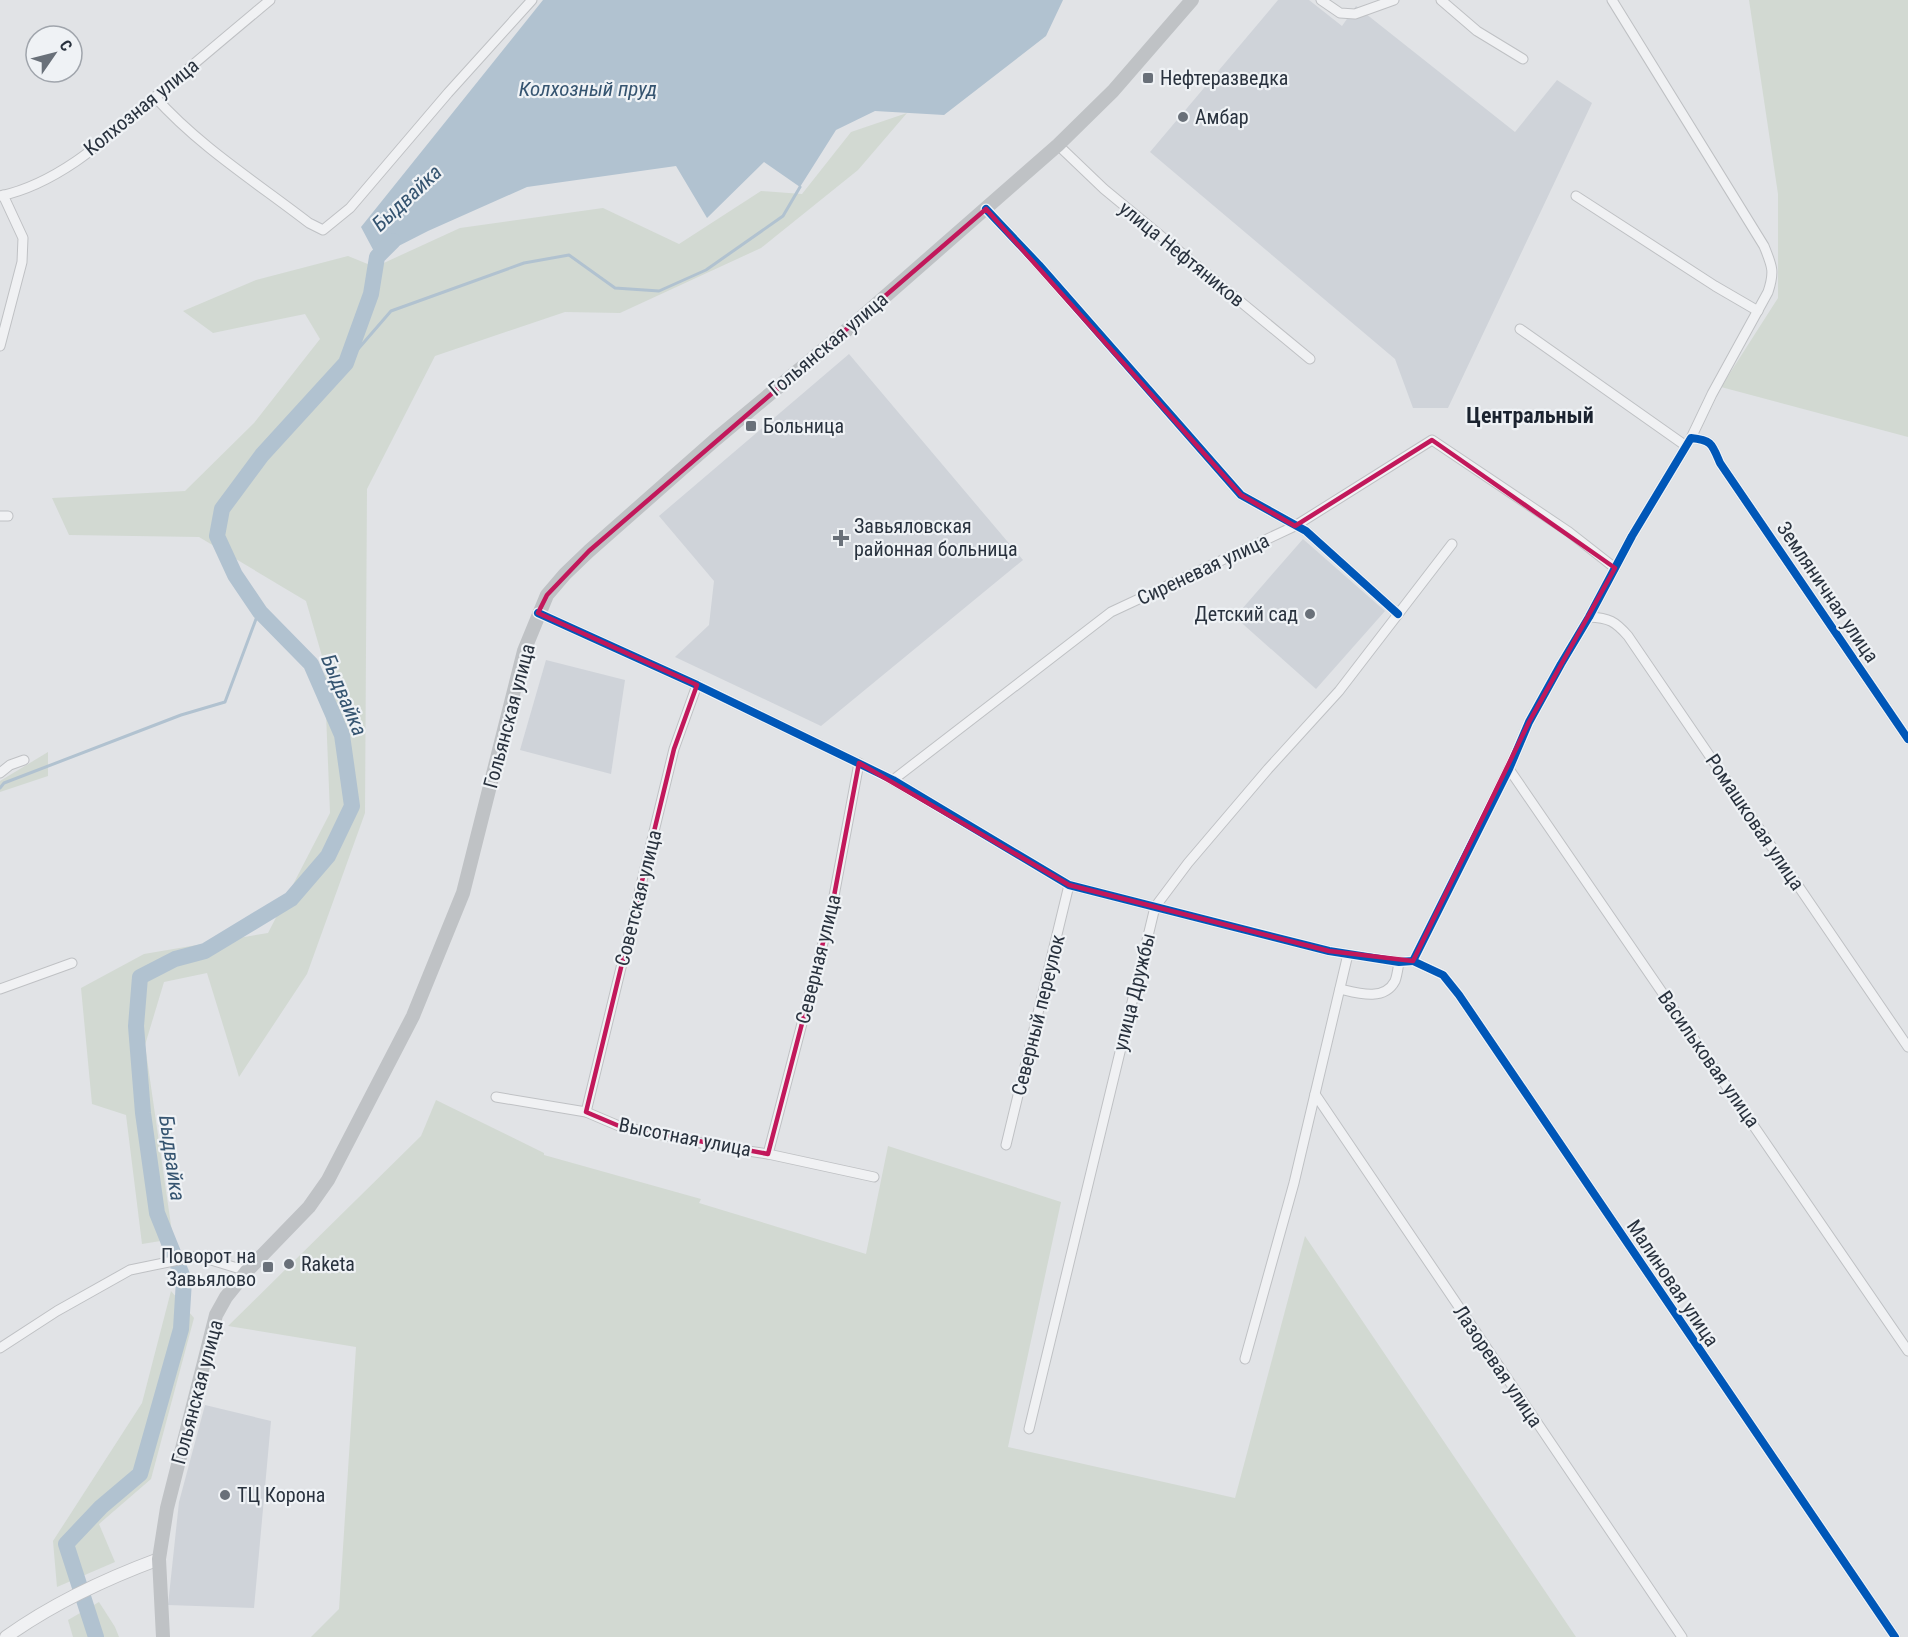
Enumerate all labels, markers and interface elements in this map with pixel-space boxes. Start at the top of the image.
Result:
north arrow [24,24,84,84]
text: С [55,36,76,55]
street label: Колхозная улица [79,53,203,161]
place label: Нефтеразведка [1160,66,1288,90]
marker: Нефтеразведка [1141,71,1155,85]
water label: Колхозный пруд [519,77,657,101]
place label: Амбар [1195,105,1249,129]
marker: Амбар [1176,110,1190,124]
water label: Быдвайка [367,160,447,236]
street label: улица Нефтяников [1114,196,1250,312]
street label: Гольянская улица [763,287,893,401]
district label: Центральный [1466,403,1594,428]
place label: Больница [763,414,844,438]
marker: Больница [744,419,758,433]
place label: Завьяловская районная больница [854,514,1018,561]
street label: Земляничная улица [1772,517,1884,667]
street label: Сиреневая улица [1133,528,1273,610]
marker: Завьяловская районная больница [832,529,850,547]
place label: Детский сад [1194,602,1298,626]
marker: Детский сад [1303,607,1317,621]
street label: Гольянская улица [478,641,540,791]
water label: Быдвайка [316,651,372,739]
street label: Ромашковая улица [1701,749,1809,895]
street label: Советская улица [609,827,667,969]
street label: Северная улица [790,892,846,1026]
street label: улица Дружбы [1108,930,1160,1054]
street label: Северный переулок [1006,932,1070,1098]
street label: Васильковая улица [1653,986,1765,1132]
street label: Высотная улица [617,1112,753,1162]
water label: Быдвайка [154,1114,190,1202]
street label: Малиновая улица [1622,1215,1724,1351]
place label: Поворот на Завьялово [161,1244,256,1291]
place label: Raketa [301,1252,355,1276]
marker: Raketa [282,1257,296,1271]
marker: Поворот на Завьялово [261,1260,275,1274]
street label: Лазоревая улица [1448,1300,1548,1432]
street label: Гольянская улица [166,1317,228,1467]
place label: ТЦ Корона [237,1483,325,1507]
marker: ТЦ Корона [218,1488,232,1502]

